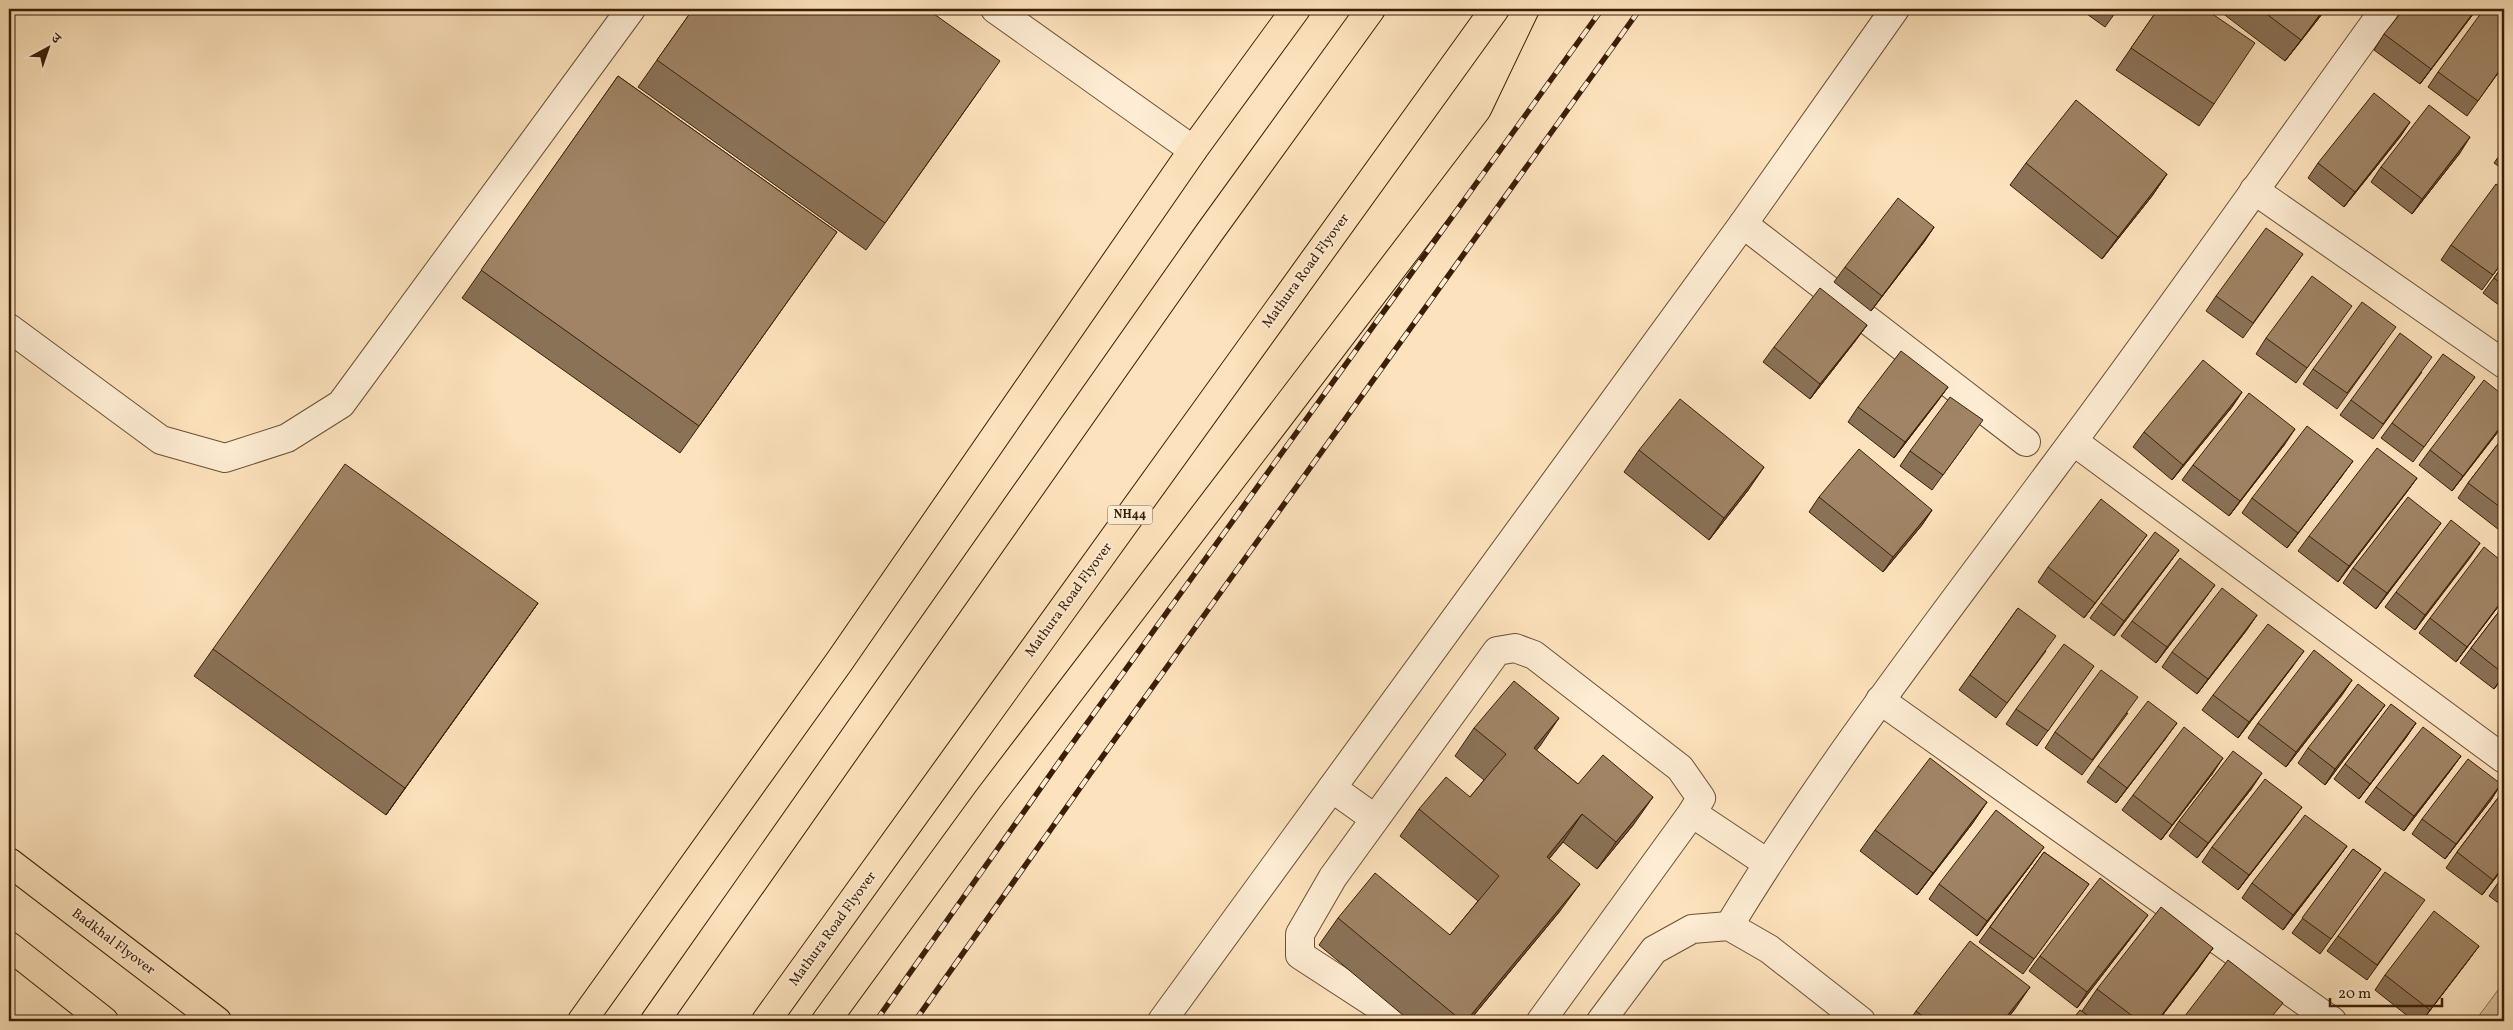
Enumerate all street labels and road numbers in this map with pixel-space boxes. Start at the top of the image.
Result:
street label: Mathura Road Flyover [1258,210,1354,332]
road number: NH44 [1108,506,1152,524]
street label: Mathura Road Flyover [1021,539,1117,661]
street label: Mathura Road Flyover [785,868,881,990]
street label: Badkhal Flyover [67,904,159,980]

